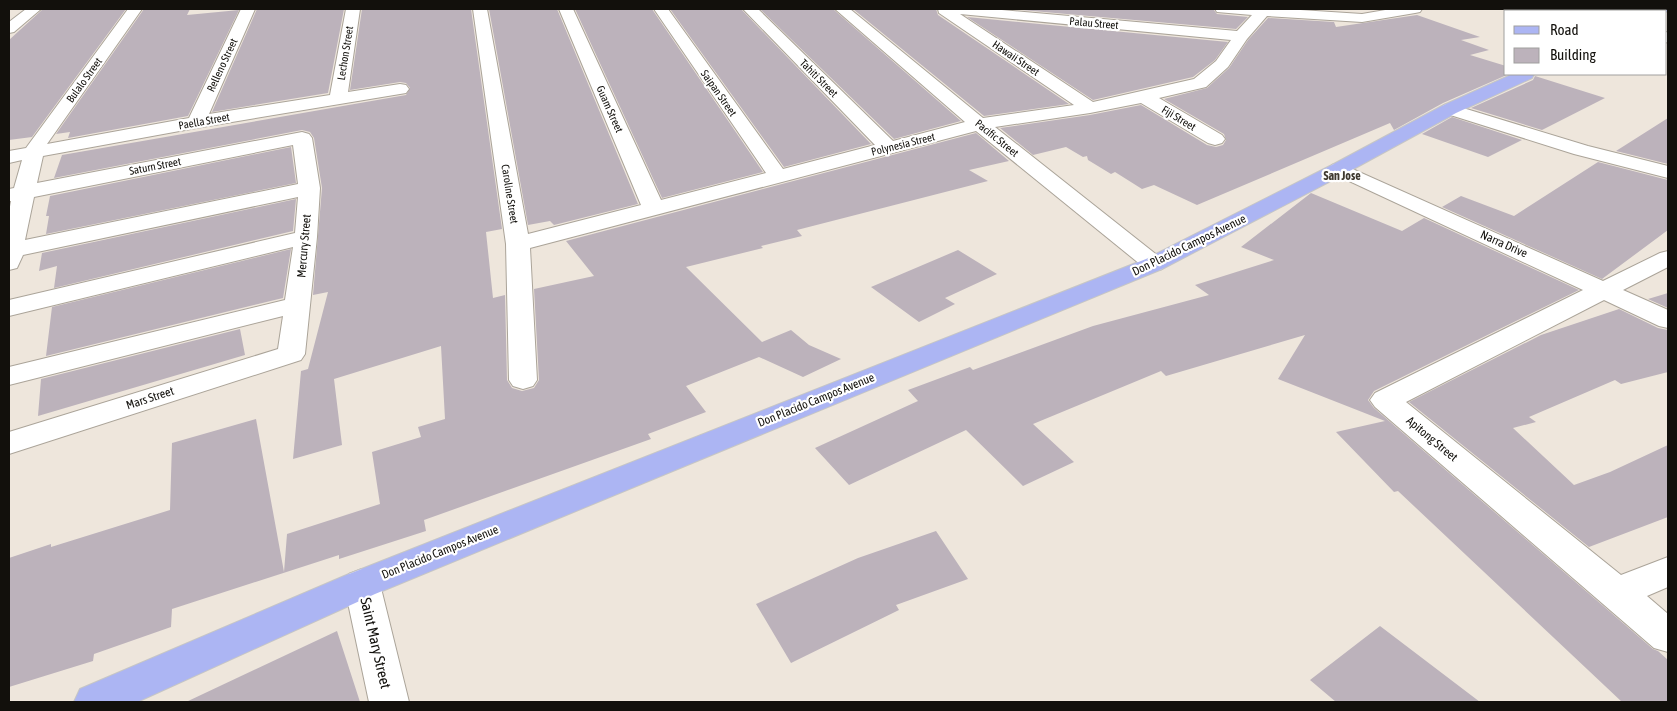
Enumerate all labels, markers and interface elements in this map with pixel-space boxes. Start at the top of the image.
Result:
legend [1504,10,1667,75]
street label: Palau Street [1069,15,1119,31]
text: Road [1550,21,1579,38]
street label: Lechon Street [335,25,355,81]
street label: Relleno Street [204,36,240,94]
street label: Hawaii Street [990,38,1042,78]
text: Building [1550,46,1596,63]
street label: Bulalo Street [64,55,104,105]
street label: Tahiti Street [798,57,840,99]
street label: Saipan Street [699,68,739,118]
street label: Guam Street [594,84,626,134]
street label: Fiji Street [1160,103,1198,133]
street label: Paella Street [177,111,231,131]
street label: Pacific Street [973,117,1021,159]
street label: Polynesia Street [870,130,936,158]
street label: Saturn Street [128,155,182,177]
street label: Caroline Street [499,163,521,225]
district label: San Jose [1323,169,1361,183]
street label: Don Placido Campos Avenue [1130,211,1248,279]
street label: Mercury Street [294,213,314,278]
street label: Narra Drive [1478,227,1530,261]
street label: Don Placido Campos Avenue [756,370,876,430]
street label: Mars Street [124,384,176,412]
street label: Apitong Street [1404,414,1461,465]
street label: Don Placido Campos Avenue [380,522,500,582]
street label: Saint Mary Street [357,596,395,690]

